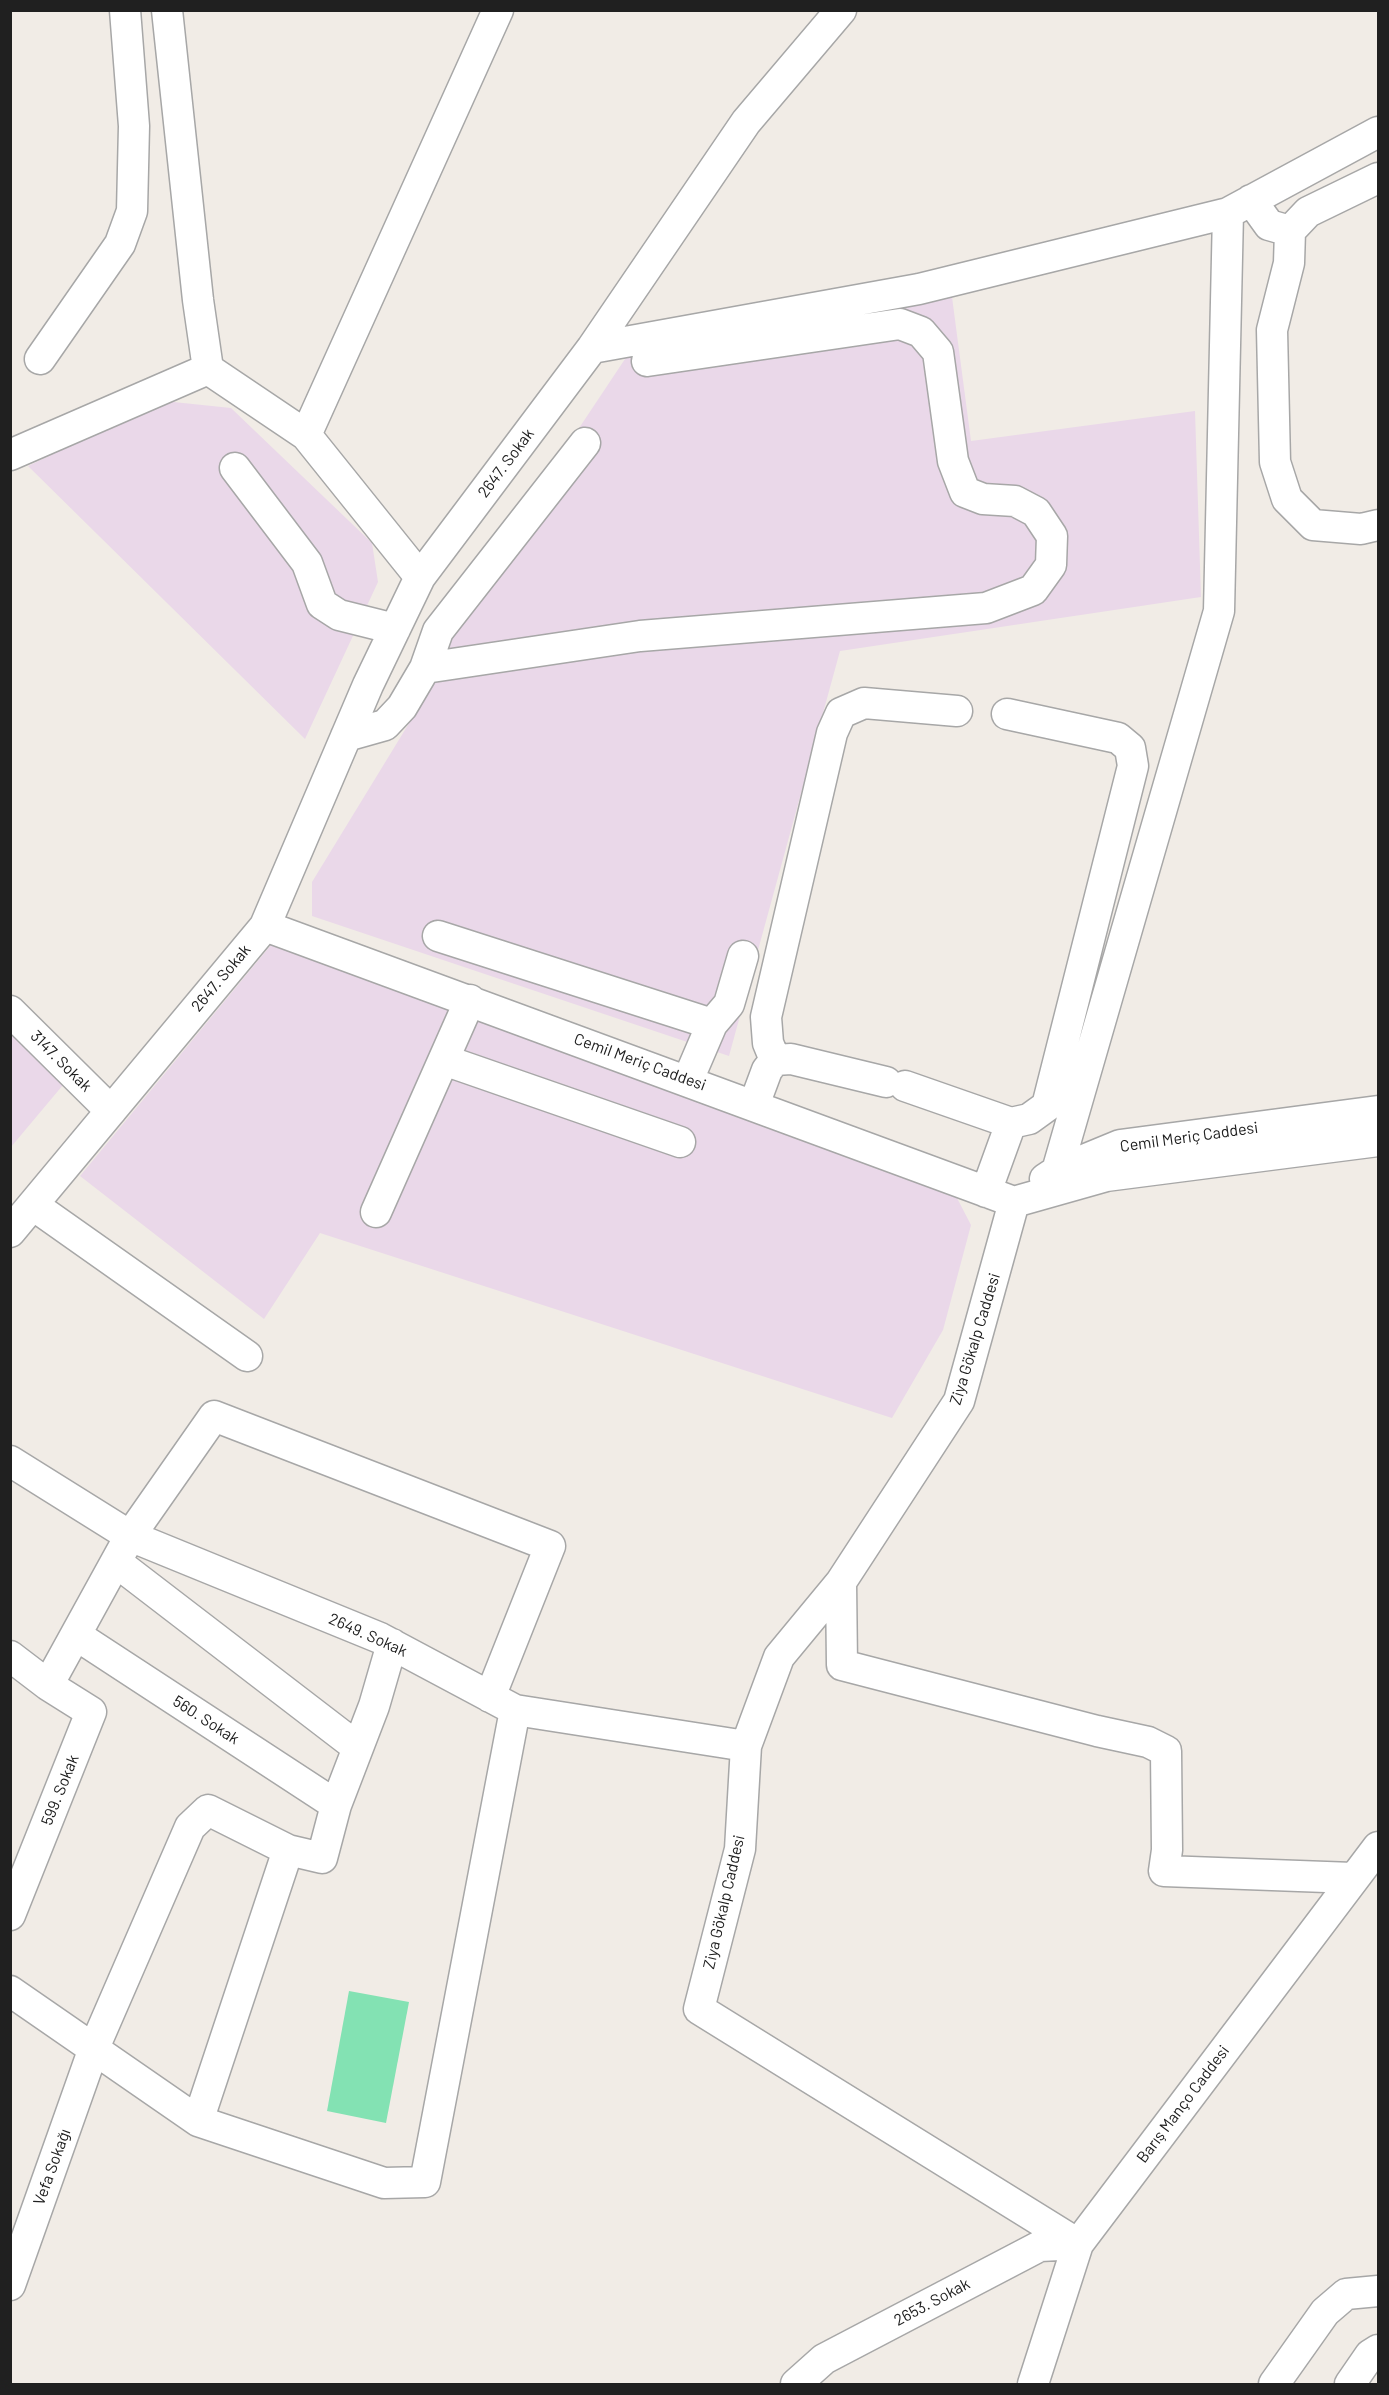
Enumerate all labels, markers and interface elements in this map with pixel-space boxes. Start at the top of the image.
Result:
street label: 2647. Sokak [474,425,538,501]
street label: 2647. Sokak [187,941,255,1015]
street label: 3147. Sokak [26,1026,96,1096]
street label: Cemil Meriç Caddesi [571,1029,709,1095]
street label: Cemil Meriç Caddesi [1119,1118,1259,1156]
street label: Ziya Gökalp Caddesi [946,1271,1004,1407]
street label: 2649. Sokak [326,1609,410,1661]
street label: 560. Sokak [169,1691,243,1749]
street label: 599. Sokak [37,1752,83,1828]
street label: Ziya Gökalp Caddesi [699,1833,749,1971]
street label: Barış Manço Caddesi [1133,2042,1233,2166]
street label: Vefa Sokağı [29,2126,75,2208]
street label: 2653. Sokak [891,2274,973,2330]

